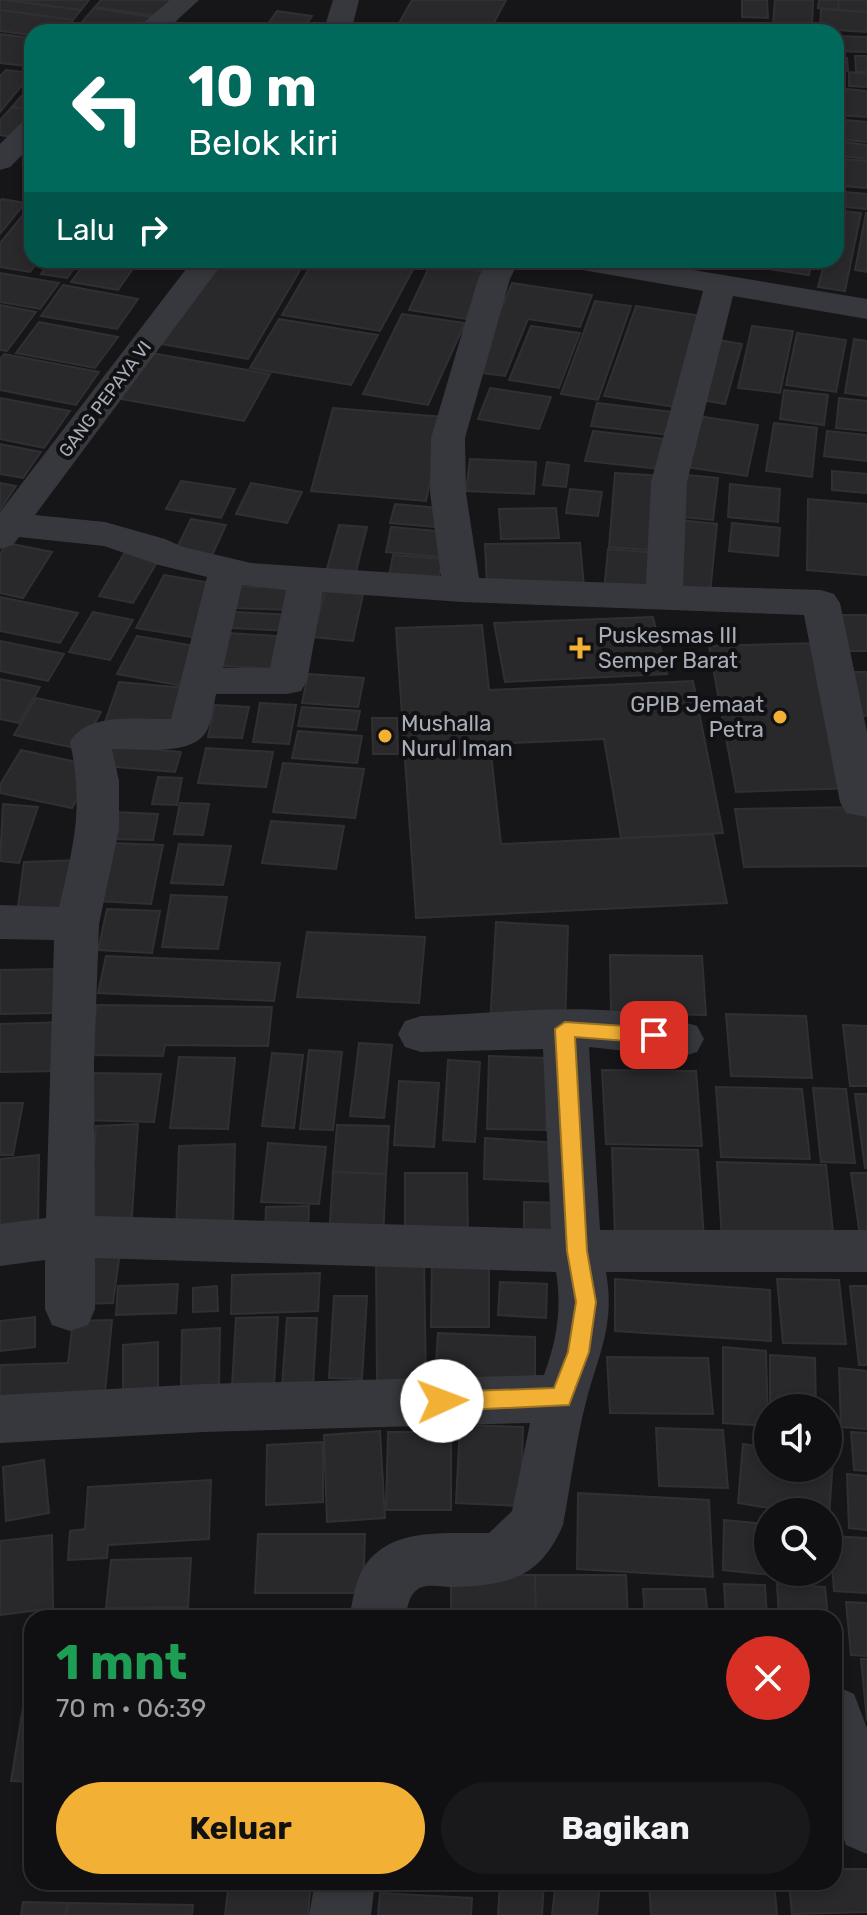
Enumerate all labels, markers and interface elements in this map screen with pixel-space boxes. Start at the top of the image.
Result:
text: 10 m [188,54,317,120]
icon: left [56,56,160,160]
text: Belok kiri [188,121,338,164]
icon: right [131,208,175,252]
text: Lalu [56,212,115,248]
street label: GANG PEPAYA VI [54,337,156,461]
place label: Puskesmas III Semper Barat [598,622,738,674]
marker: Puskesmas III Semper Barat [569,637,591,659]
place label: GPIB Jemaat Petra [630,691,764,743]
marker: GPIB Jemaat Petra [771,708,789,726]
place label: Mushalla Nurul Iman [401,710,513,762]
marker: Mushalla Nurul Iman [376,727,394,745]
pin [620,1001,688,1069]
icon: arrive [632,1013,676,1057]
position arrow [400,1359,484,1443]
map controls [754,1394,842,1586]
button: sound [754,1394,842,1482]
button: search [754,1498,842,1586]
text: 1 mnt [56,1634,187,1691]
button: close [726,1636,810,1720]
text: 70 m · 06:39 [56,1693,207,1724]
button: Keluar [56,1782,425,1874]
button: Bagikan [441,1782,810,1874]

